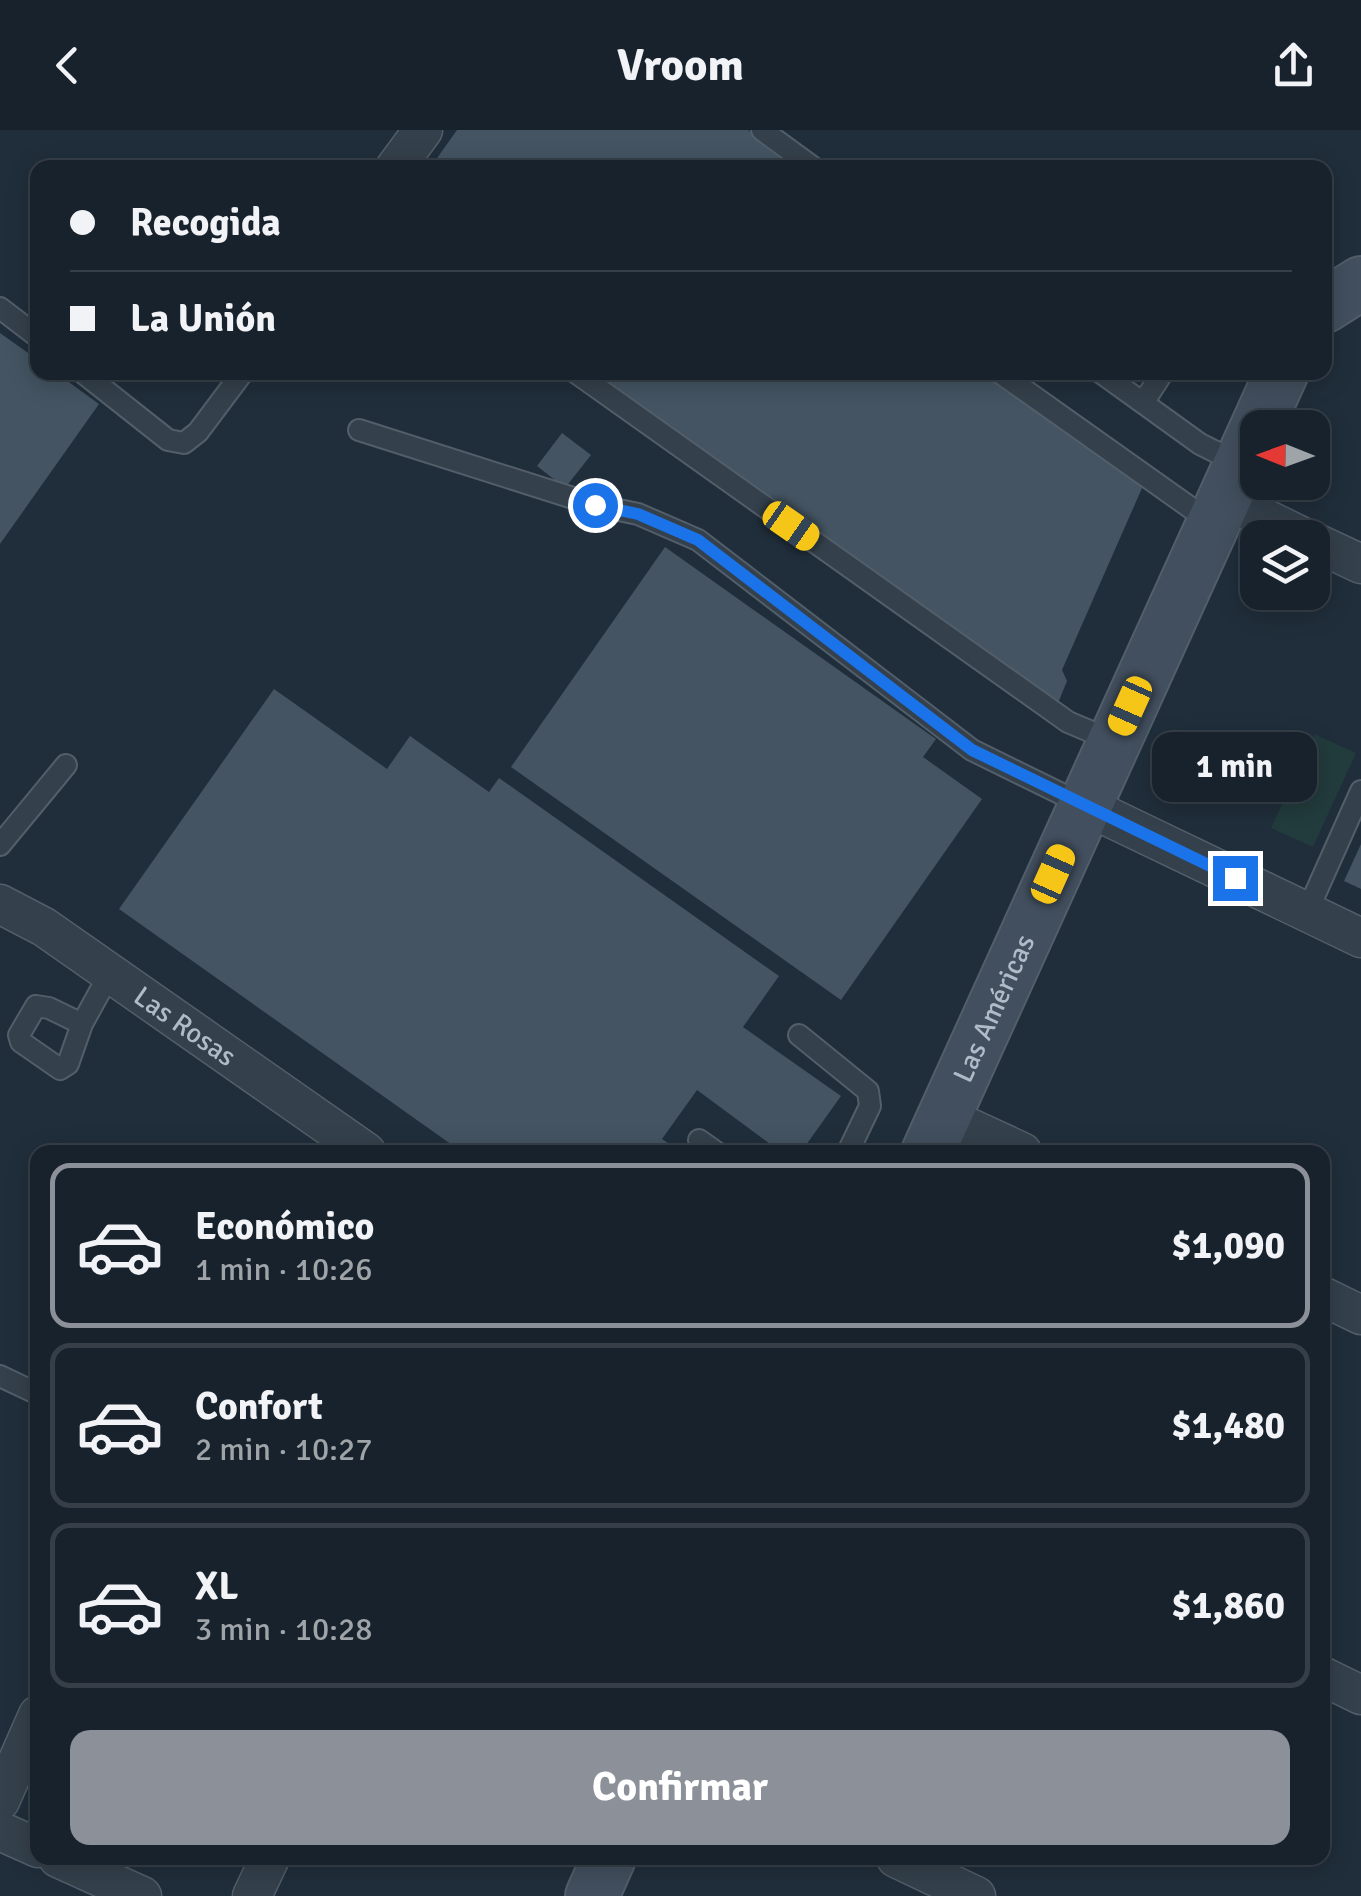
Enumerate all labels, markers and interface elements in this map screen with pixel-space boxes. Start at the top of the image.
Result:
icon: back [40,38,95,93]
text: Vroom [617,38,744,93]
icon: share [1266,38,1321,93]
text: Recogida [130,199,281,246]
text: La Unión [130,295,276,342]
north arrow [1240,410,1330,500]
map controls [1240,410,1330,610]
route start [573,483,618,528]
car [758,497,824,555]
button: layers [1240,520,1330,610]
car [1104,672,1156,740]
callout: 1 min [1152,733,1318,803]
text: 1 min [1196,747,1273,786]
car [1027,840,1079,908]
route end [1213,856,1258,901]
street label: Las Américas [946,929,1042,1088]
street label: Las Rosas [127,979,242,1074]
icon: car [75,1201,165,1291]
text: Económico [195,1203,374,1250]
text: $1,090 [1171,1222,1285,1269]
text: 1 min · 10:26 [195,1250,373,1289]
icon: car [75,1381,165,1471]
text: Confort [195,1383,323,1430]
text: $1,480 [1171,1402,1285,1449]
text: 2 min · 10:27 [195,1430,373,1469]
icon: car [75,1561,165,1651]
text: XL [195,1563,238,1610]
text: $1,860 [1171,1582,1285,1629]
text: 3 min · 10:28 [195,1610,373,1649]
button: Confirmar [70,1730,1290,1845]

